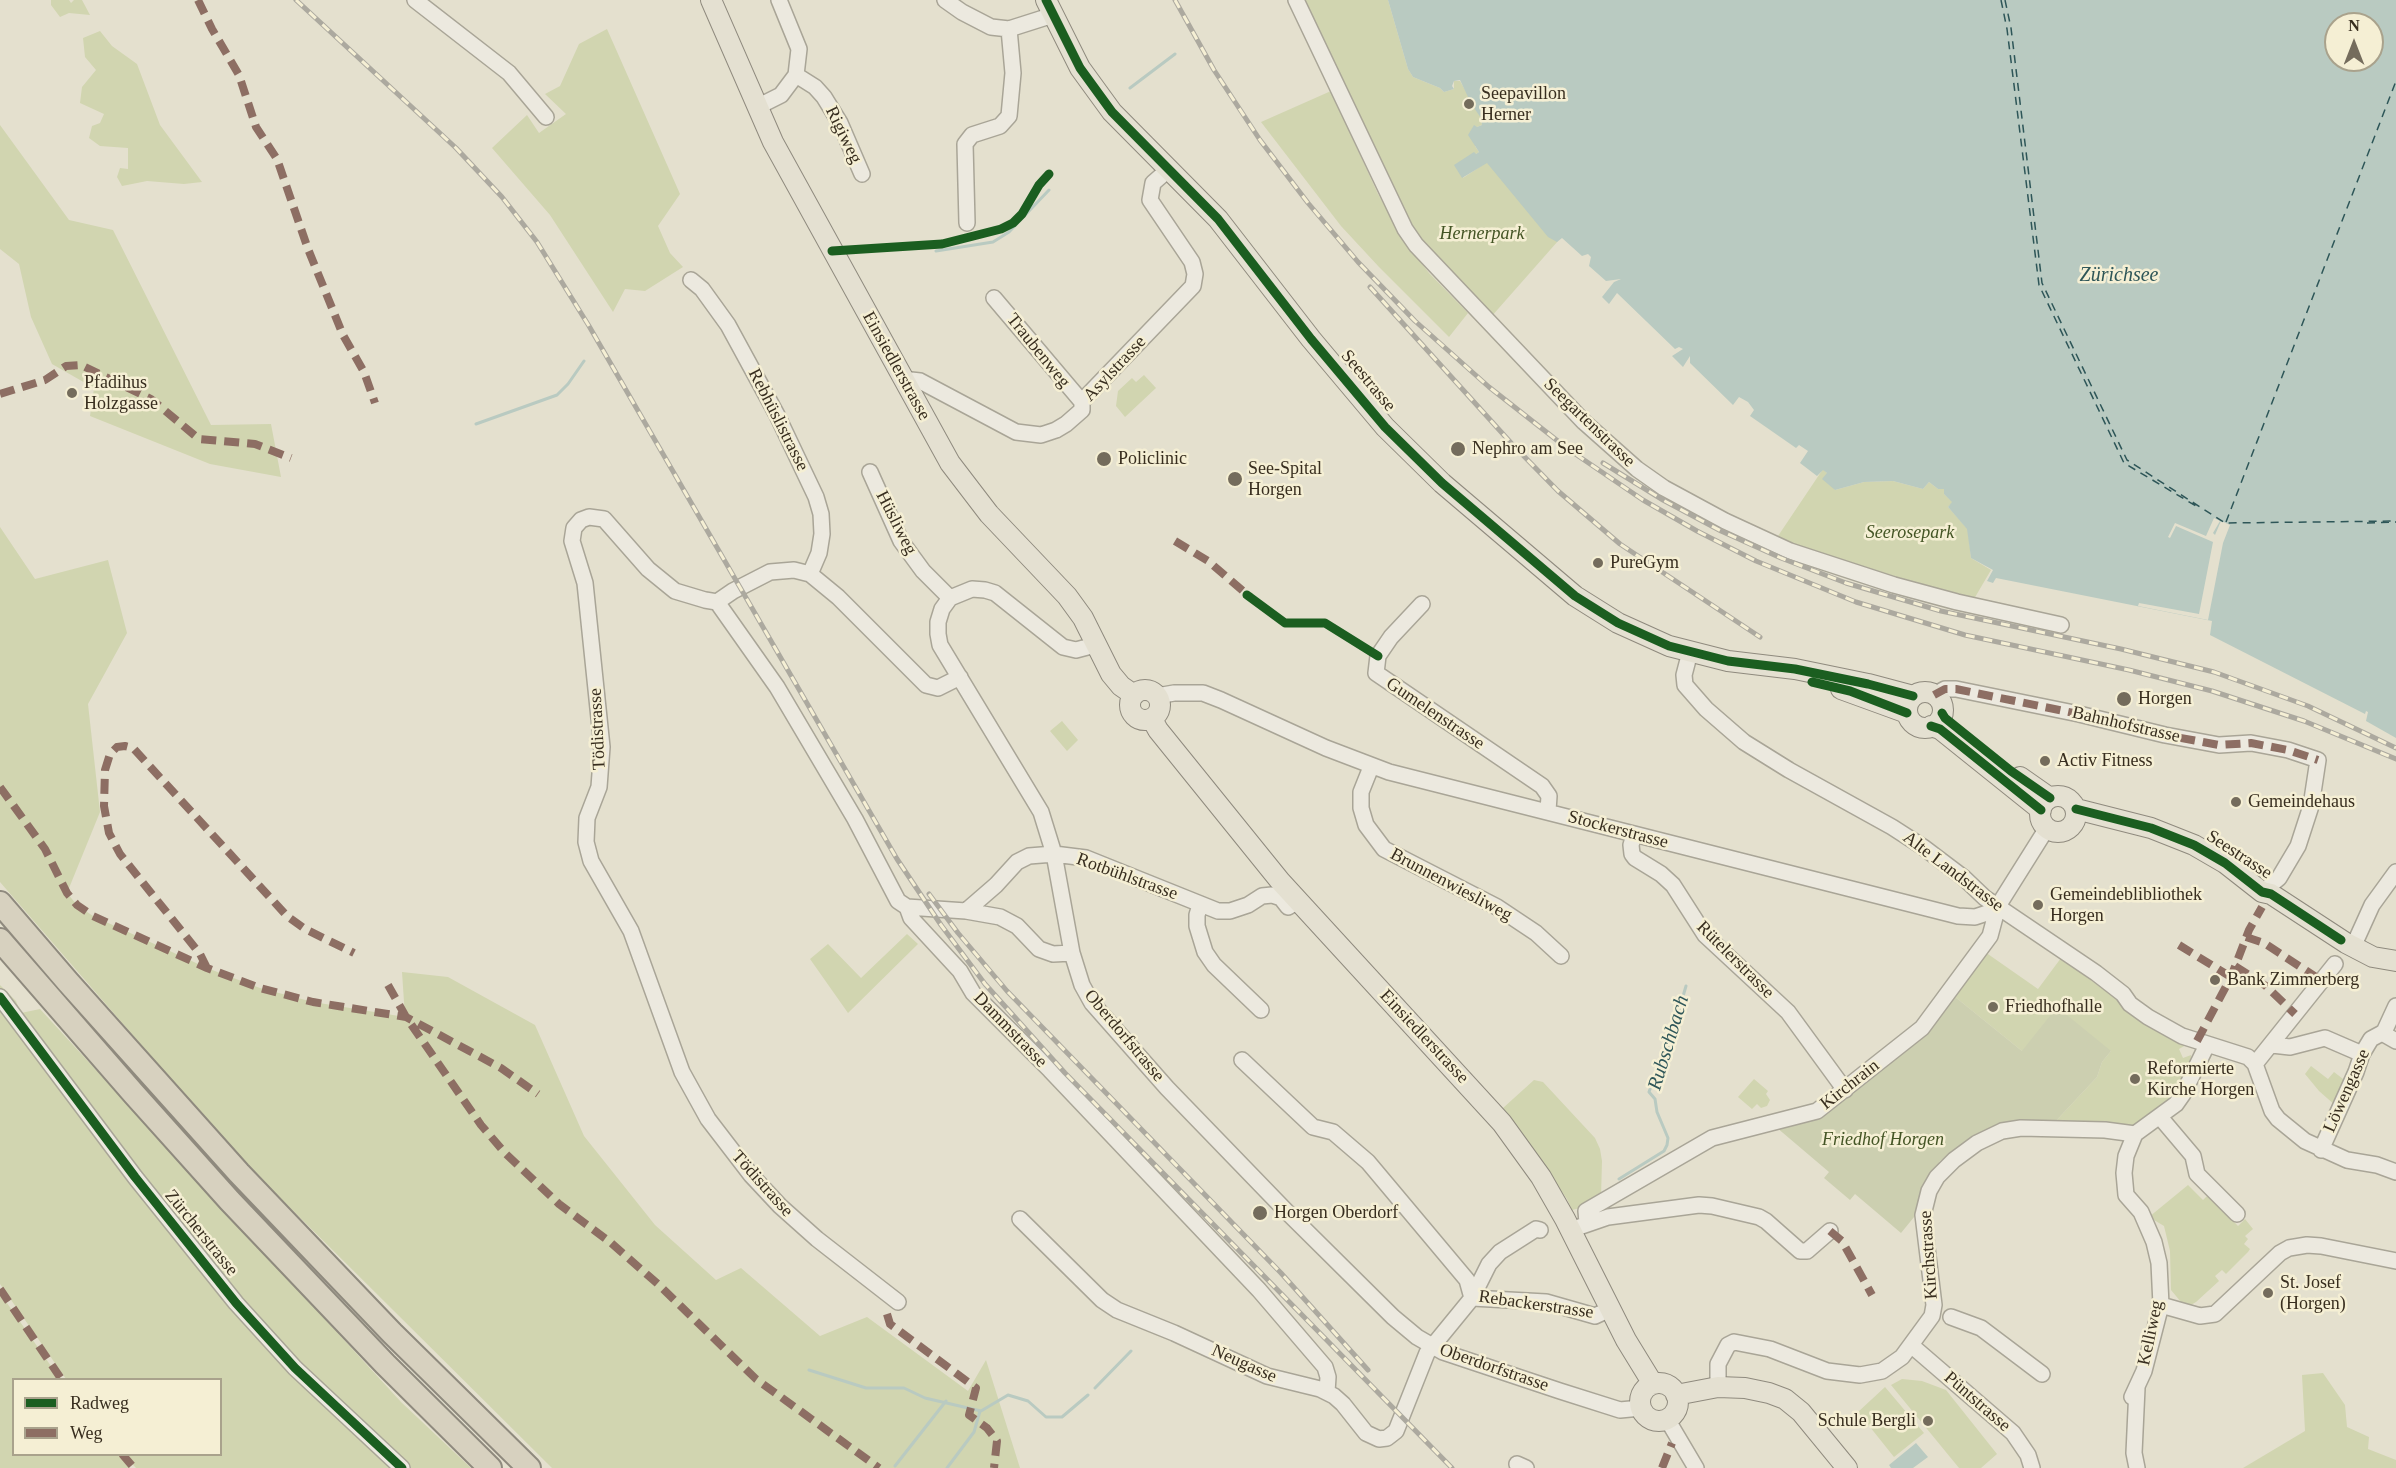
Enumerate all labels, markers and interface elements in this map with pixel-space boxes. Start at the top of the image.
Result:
north arrow [2324,12,2384,72]
text: N [2348,17,2360,34]
place label: Seepavillon Herner [1481,83,1566,125]
marker: Seepavillon Herner [1462,97,1476,111]
street label: Rigiweg [820,103,866,167]
park label: Hernerpark [1440,223,1524,245]
water label: Zürichsee [2080,264,2158,288]
street label: Einsiedlerstrasse [857,308,935,424]
street label: Traubenweg [1002,309,1074,393]
street label: Asylstrasse [1079,332,1151,406]
street label: Seestrasse [1336,346,1400,416]
street label: Rebhüslistrasse [743,365,813,475]
place label: Pfadihus Holzgasse [84,372,158,415]
street label: Seegartenstrasse [1539,374,1639,472]
marker: Pfadihus Holzgasse [65,386,79,400]
place label: Nephro am See [1472,438,1583,460]
marker: Nephro am See [1449,440,1467,458]
place label: Policlinic [1118,448,1187,470]
marker: Policlinic [1095,450,1113,468]
place label: See-Spital Horgen [1248,458,1322,500]
marker: See-Spital Horgen [1226,470,1244,488]
street label: Hüsliweg [871,487,921,559]
park label: Seerosepark [1866,522,1954,544]
place label: PureGym [1610,552,1679,574]
marker: PureGym [1591,556,1605,570]
street label: Gumelenstrasse [1382,673,1488,755]
street label: Tödistrasse [585,687,611,771]
place label: Horgen [2138,688,2192,710]
marker: Horgen [2115,690,2133,708]
street label: Bahnhofstrasse [2070,702,2182,748]
place label: Activ Fitness [2057,750,2153,772]
marker: Activ Fitness [2038,754,2052,768]
place label: Gemeindehaus [2248,791,2355,813]
marker: Gemeindehaus [2229,795,2243,809]
street label: Stockerstrasse [1565,806,1671,854]
street label: Seestrasse [2202,826,2276,884]
street label: Alte Landstrasse [1898,827,2008,917]
street label: Brunnenwiesliweg [1386,844,1516,926]
street label: Rotbühlstrasse [1074,849,1180,905]
place label: Gemeindeblibliothek Horgen [2050,884,2202,926]
marker: Gemeindeblibliothek Horgen [2031,898,2045,912]
street label: Rütelerstrasse [1692,917,1778,1003]
place label: Bank Zimmerberg [2227,969,2359,991]
marker: Bank Zimmerberg [2208,973,2222,987]
street label: Oberdorfstrasse [1079,985,1169,1087]
street label: Einsiedlerstrasse [1375,985,1473,1089]
street label: Dammstrasse [969,988,1051,1072]
water label: Rubschbach [1643,993,1695,1093]
place label: Friedhofhalle [2005,996,2102,1018]
marker: Friedhofhalle [1986,1000,2000,1014]
street label: Löwengasse [2319,1046,2375,1136]
street label: Kirchrain [1816,1055,1884,1115]
place label: Reformierte Kirche Horgen [2147,1058,2254,1100]
marker: Reformierte Kirche Horgen [2128,1072,2142,1086]
park label: Friedhof Horgen [1822,1129,1944,1151]
street label: Tödistrasse [727,1146,797,1222]
street label: Zürcherstrasse [160,1185,242,1281]
place label: Horgen Oberdorf [1274,1202,1398,1224]
marker: Horgen Oberdorf [1251,1204,1269,1222]
street label: Kirchstrasse [1915,1210,1943,1300]
place label: St. Josef (Horgen) [2280,1272,2346,1314]
street label: Rebackerstrasse [1477,1286,1595,1324]
marker: St. Josef (Horgen) [2261,1286,2275,1300]
street label: Kelliweg [2134,1298,2168,1368]
street label: Oberdorfstrasse [1437,1339,1551,1397]
street label: Neugasse [1208,1340,1280,1388]
street label: Püntstrasse [1939,1367,2015,1437]
legend [12,1378,222,1456]
text: Radweg [70,1393,129,1413]
place label: Schule Bergli [1818,1410,1916,1432]
marker: Schule Bergli [1921,1414,1935,1428]
text: Weg [70,1423,103,1443]

